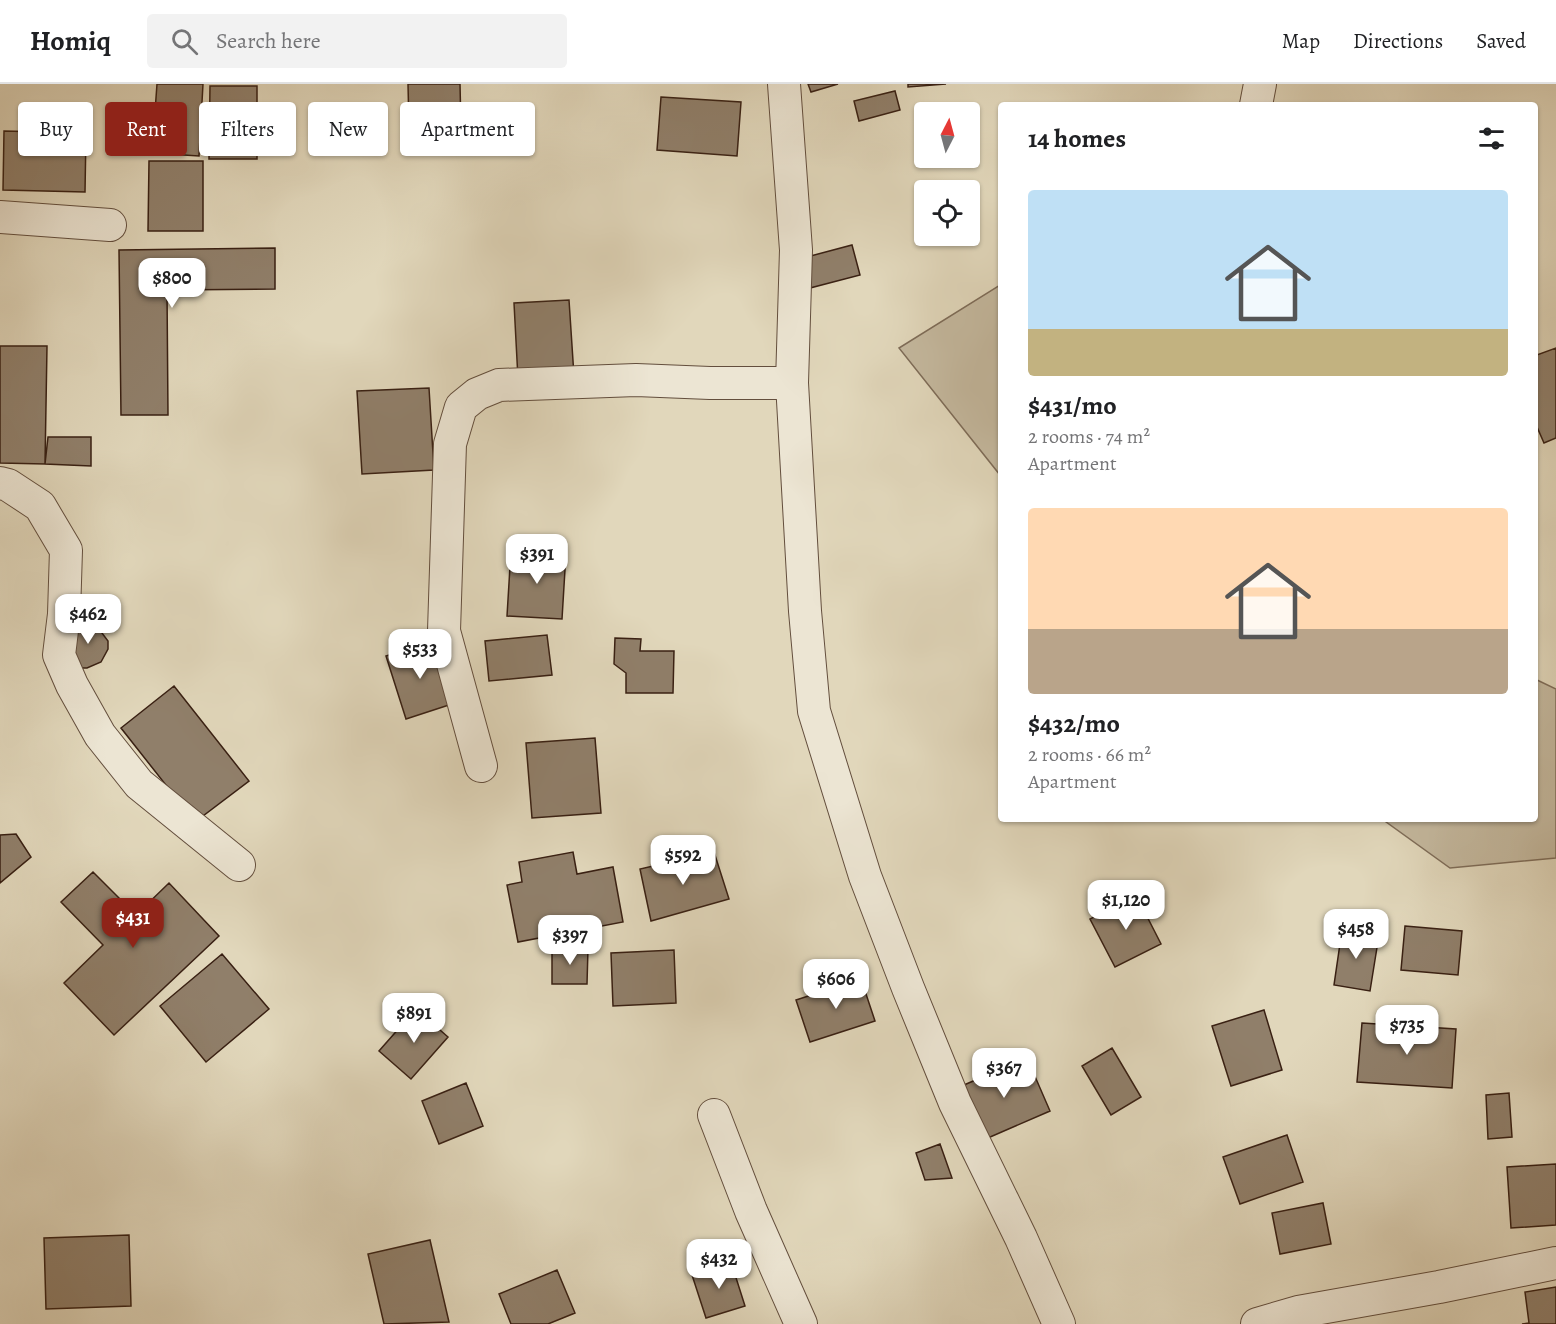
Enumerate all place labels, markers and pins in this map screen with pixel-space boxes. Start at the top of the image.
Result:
pin: $800 [136,258,208,309]
pin: $391 [501,534,573,585]
pin: $462 [52,594,124,645]
pin: $533 [384,629,456,680]
pin: $592 [647,835,719,886]
pin: $1,120 [1077,880,1175,931]
pin: $431 [97,898,169,949]
pin: $458 [1320,909,1392,960]
pin: $397 [534,915,606,966]
pin: $606 [800,959,872,1010]
pin: $891 [378,993,450,1044]
pin: $735 [1371,1005,1443,1056]
pin: $367 [968,1048,1040,1099]
pin: $432 [683,1239,755,1290]

